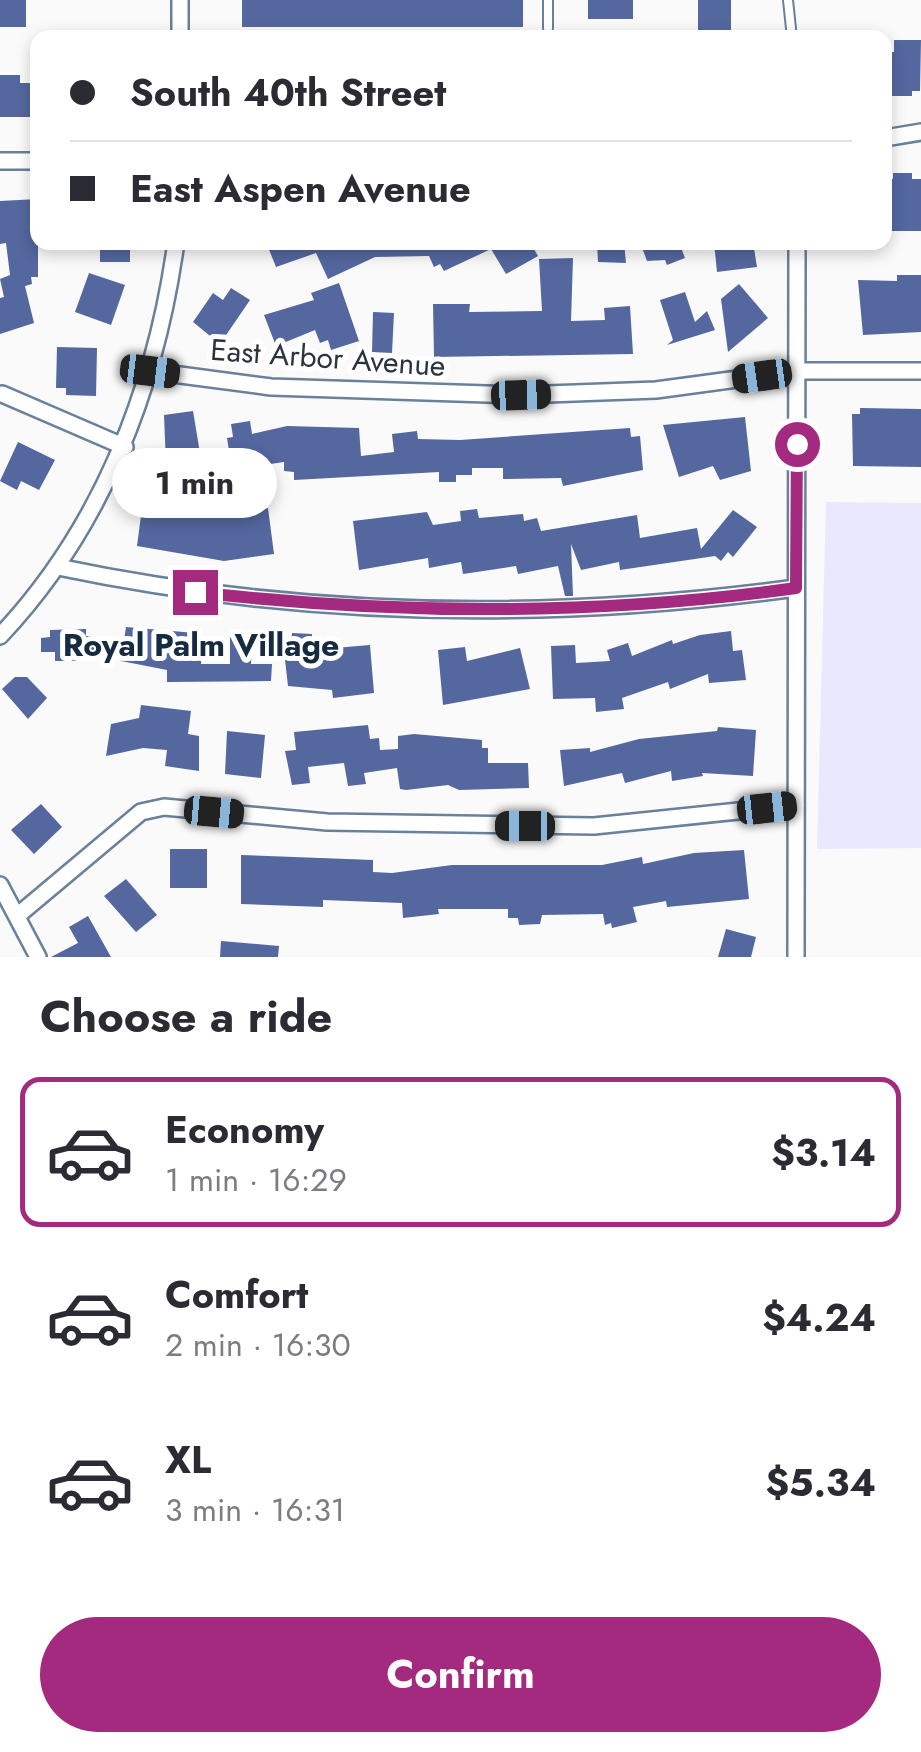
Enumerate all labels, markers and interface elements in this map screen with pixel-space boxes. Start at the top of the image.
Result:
text: South 40th Street [130,65,446,120]
text: East Aspen Avenue [130,161,471,216]
street label: East Arbor Avenue [209,328,447,387]
car [118,352,182,390]
car [730,357,794,395]
car [490,379,552,411]
route start [775,422,820,467]
callout: 1 min [112,447,278,517]
text: 1 min [155,460,234,506]
route end [173,570,218,615]
district label: Royal Palm Village [63,622,339,668]
car [736,790,798,826]
car [183,794,245,830]
car [495,811,555,841]
text: Choose a ride [40,984,332,1049]
text: Economy [165,1102,324,1157]
icon: car [45,1107,135,1197]
text: $3.14 [771,1125,876,1180]
text: 1 min · 16:29 [165,1157,347,1203]
text: Comfort [165,1267,308,1322]
icon: car [45,1272,135,1362]
text: $4.24 [762,1290,876,1345]
text: 2 min · 16:30 [165,1322,351,1368]
text: XL [165,1432,211,1487]
icon: car [45,1437,135,1527]
text: $5.34 [765,1455,876,1510]
text: 3 min · 16:31 [165,1487,345,1533]
button: Confirm [40,1617,881,1732]

